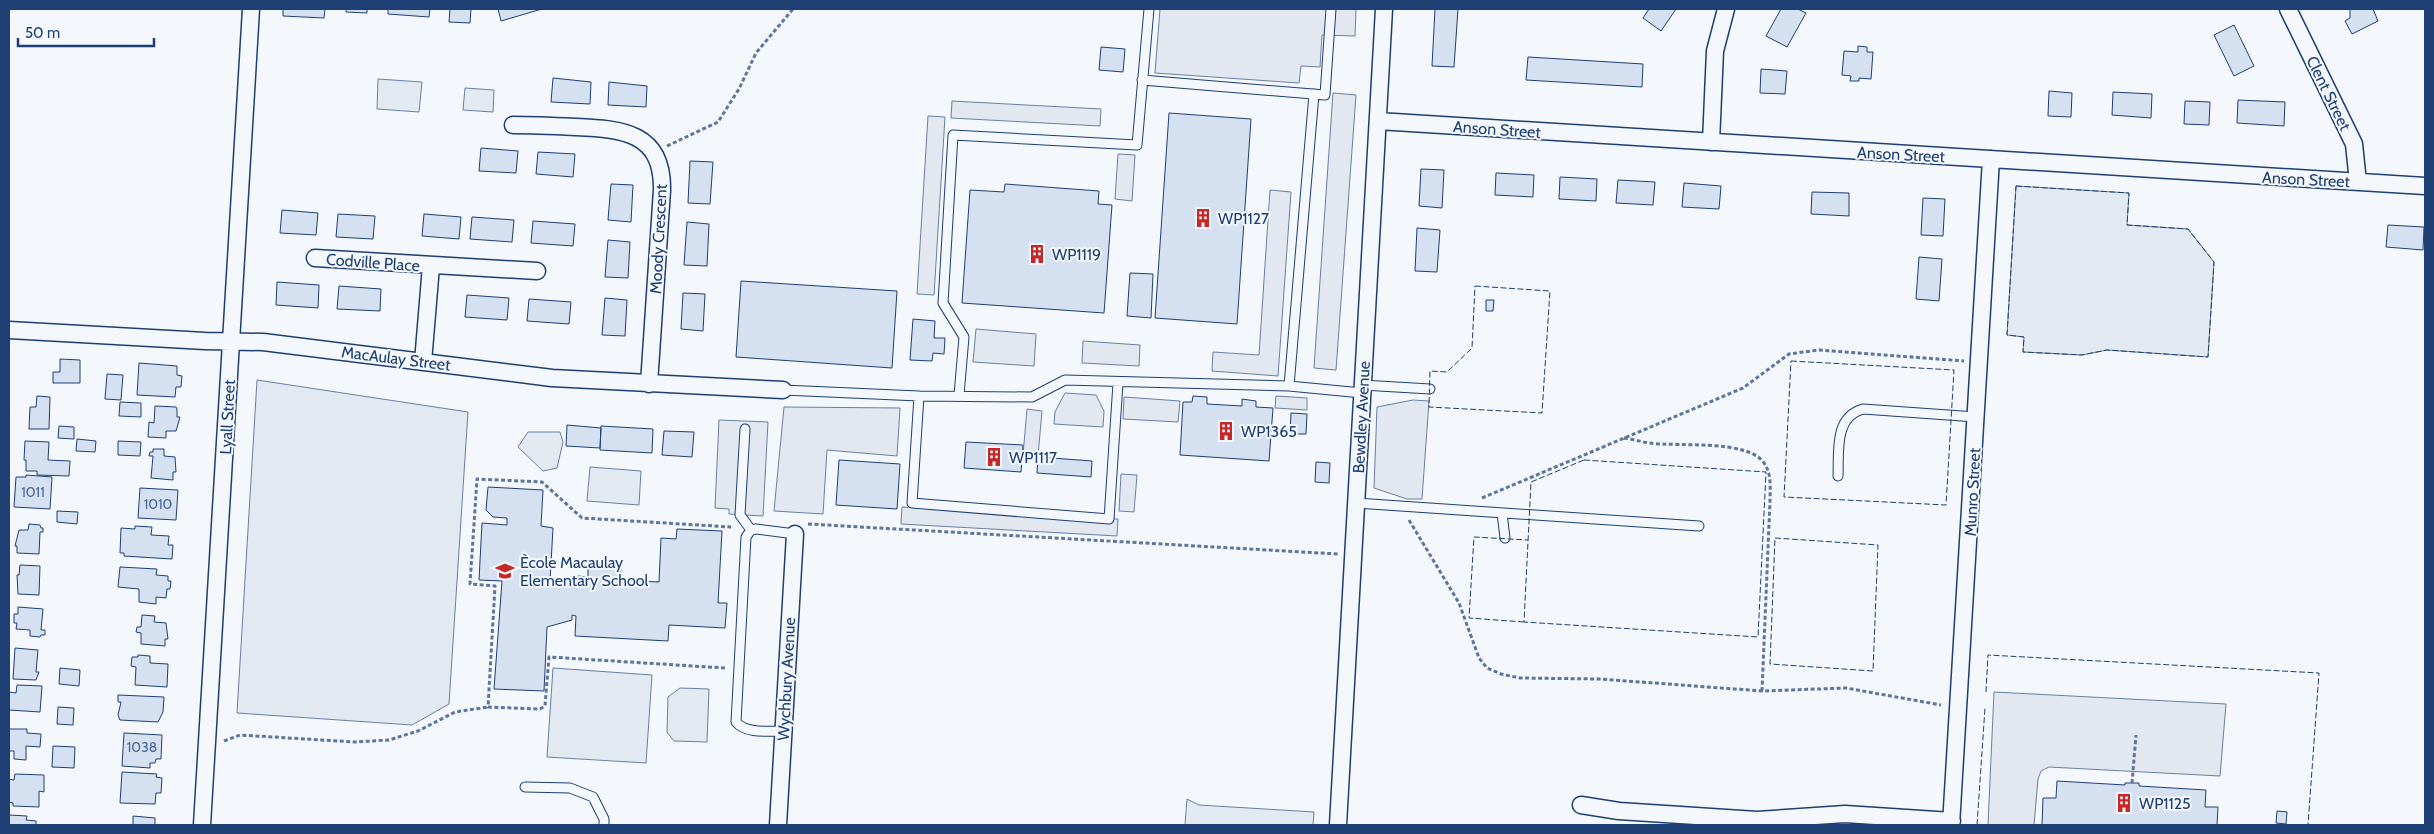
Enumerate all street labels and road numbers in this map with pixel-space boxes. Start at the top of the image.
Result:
street label: Clent Street [2302,53,2355,134]
street label: Anson Street [1452,117,1542,142]
street label: Anson Street [1857,143,1946,166]
street label: Anson Street [2262,168,2351,191]
street label: Moody Crescent [646,183,671,294]
street label: Codville Place [326,250,420,275]
street label: MacAulay Street [340,342,452,375]
street label: Bewdley Avenue [1349,360,1374,474]
street label: Lyall Street [216,379,239,455]
street label: Munro Street [1961,447,1984,537]
street label: Wychbury Avenue [774,617,799,741]

